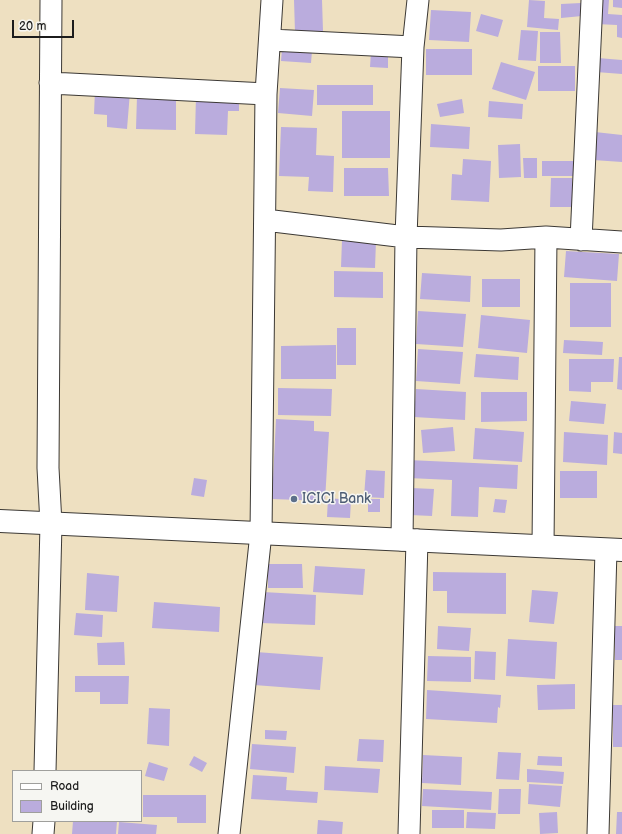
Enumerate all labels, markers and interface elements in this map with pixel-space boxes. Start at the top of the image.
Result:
scale bar [14,12,76,38]
text: 20 m [19,19,46,34]
place label: ICICI Bank [302,491,371,507]
marker: ICICI Bank [289,494,299,504]
legend [12,770,142,822]
text: Road [50,779,79,794]
text: Building [50,799,94,814]

